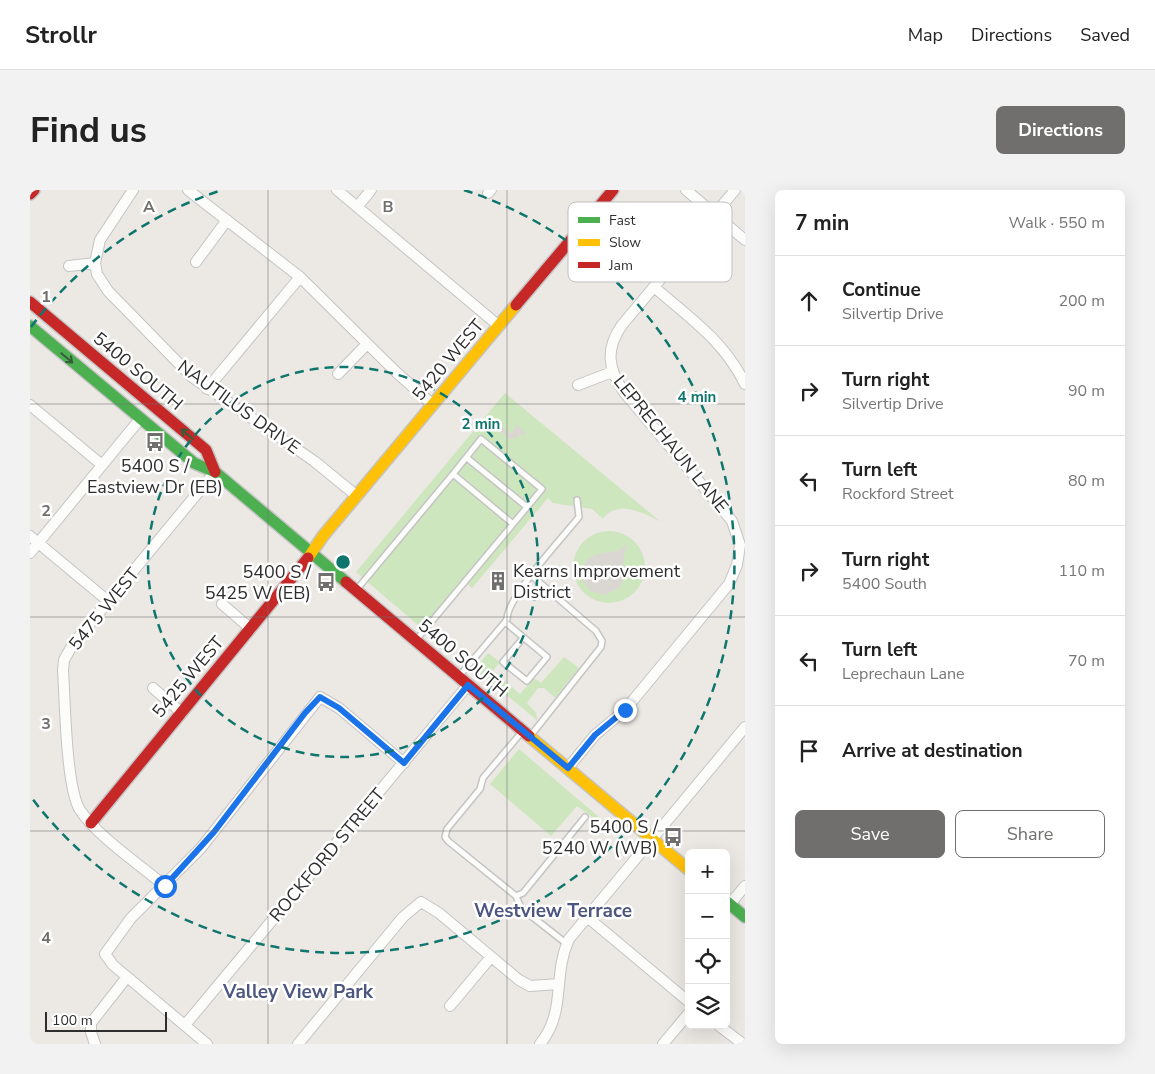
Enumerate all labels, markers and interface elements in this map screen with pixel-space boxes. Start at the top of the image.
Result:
text: Strollr [25,19,97,51]
text: Map [908,23,943,47]
text: Directions [971,23,1052,47]
text: Saved [1080,23,1130,47]
button: Directions [996,106,1125,154]
text: Find us [30,107,147,154]
text: A [143,196,155,218]
text: B [382,196,394,218]
legend [568,202,732,282]
text: 7 min [795,209,849,237]
text: Fast [609,211,635,230]
text: Walk · 550 m [1009,212,1105,234]
text: Slow [609,233,641,252]
text: Jam [608,256,633,275]
text: Continue [842,277,921,303]
text: 1 [41,286,51,308]
icon: ahead [795,287,823,315]
text: 200 m [1058,290,1105,312]
text: Silvertip Drive [842,303,944,325]
street label: 5420 WEST [407,314,489,406]
street label: 5400 SOUTH [88,326,188,416]
one-way arrow [61,352,74,363]
street label: NAUTILUS DRIVE [173,354,305,460]
text: Turn right [842,367,929,393]
street label: LEPRECHAUN LANE [608,370,734,518]
icon: right [795,377,823,405]
text: 90 m [1068,380,1105,402]
text: 4 min [678,387,716,407]
text: Silvertip Drive [842,393,944,415]
text: 2 min [462,414,500,434]
one-way arrow [181,429,194,440]
bus stop icon: 5400 S / Eastview Dr (EB) [144,431,166,453]
place label: 5400 S / Eastview Dr (EB) [87,454,223,499]
text: Turn left [842,457,917,483]
icon: left [795,467,823,495]
text: 80 m [1068,470,1105,492]
text: Rockford Street [842,483,954,505]
text: 2 [41,500,51,522]
text: Turn right [842,547,929,573]
centre of rings [334,553,352,571]
icon: right [795,557,823,585]
place label: Kearns Improvement District [513,559,681,604]
place label: 5400 S / 5425 W (EB) [205,560,312,605]
text: 110 m [1058,560,1105,582]
street label: 5475 WEST [63,563,145,655]
building icon: Kearns Improvement District [487,570,509,592]
bus stop icon: 5400 S / 5425 W (EB) [315,571,337,593]
text: 5400 South [842,573,927,595]
street label: 5400 SOUTH [413,613,513,703]
street label: 5425 WEST [147,631,229,723]
text: Turn left [842,637,917,663]
icon: left [795,647,823,675]
text: 70 m [1068,650,1105,672]
text: Leprechaun Lane [842,663,965,685]
route end [614,699,637,722]
text: 3 [41,713,51,735]
icon: arrive [795,737,823,765]
text: Arrive at destination [842,738,1023,764]
street label: ROCKFORD STREET [264,783,390,927]
button: Save [795,810,945,858]
button: Share [955,810,1105,858]
place label: 5400 S / 5240 W (WB) [542,815,659,860]
bus stop icon: 5400 S / 5240 W (WB) [662,826,684,848]
map controls [685,849,730,1029]
button: + [685,849,730,894]
route start [154,875,177,898]
button: − [685,894,730,939]
district label: Westview Terrace [474,898,632,924]
text: 4 [41,927,51,949]
button: locate [685,939,730,984]
district label: Valley View Park [222,979,374,1005]
button: layers [685,984,730,1029]
scale bar [45,1009,168,1032]
text: 100 m [52,1011,93,1030]

